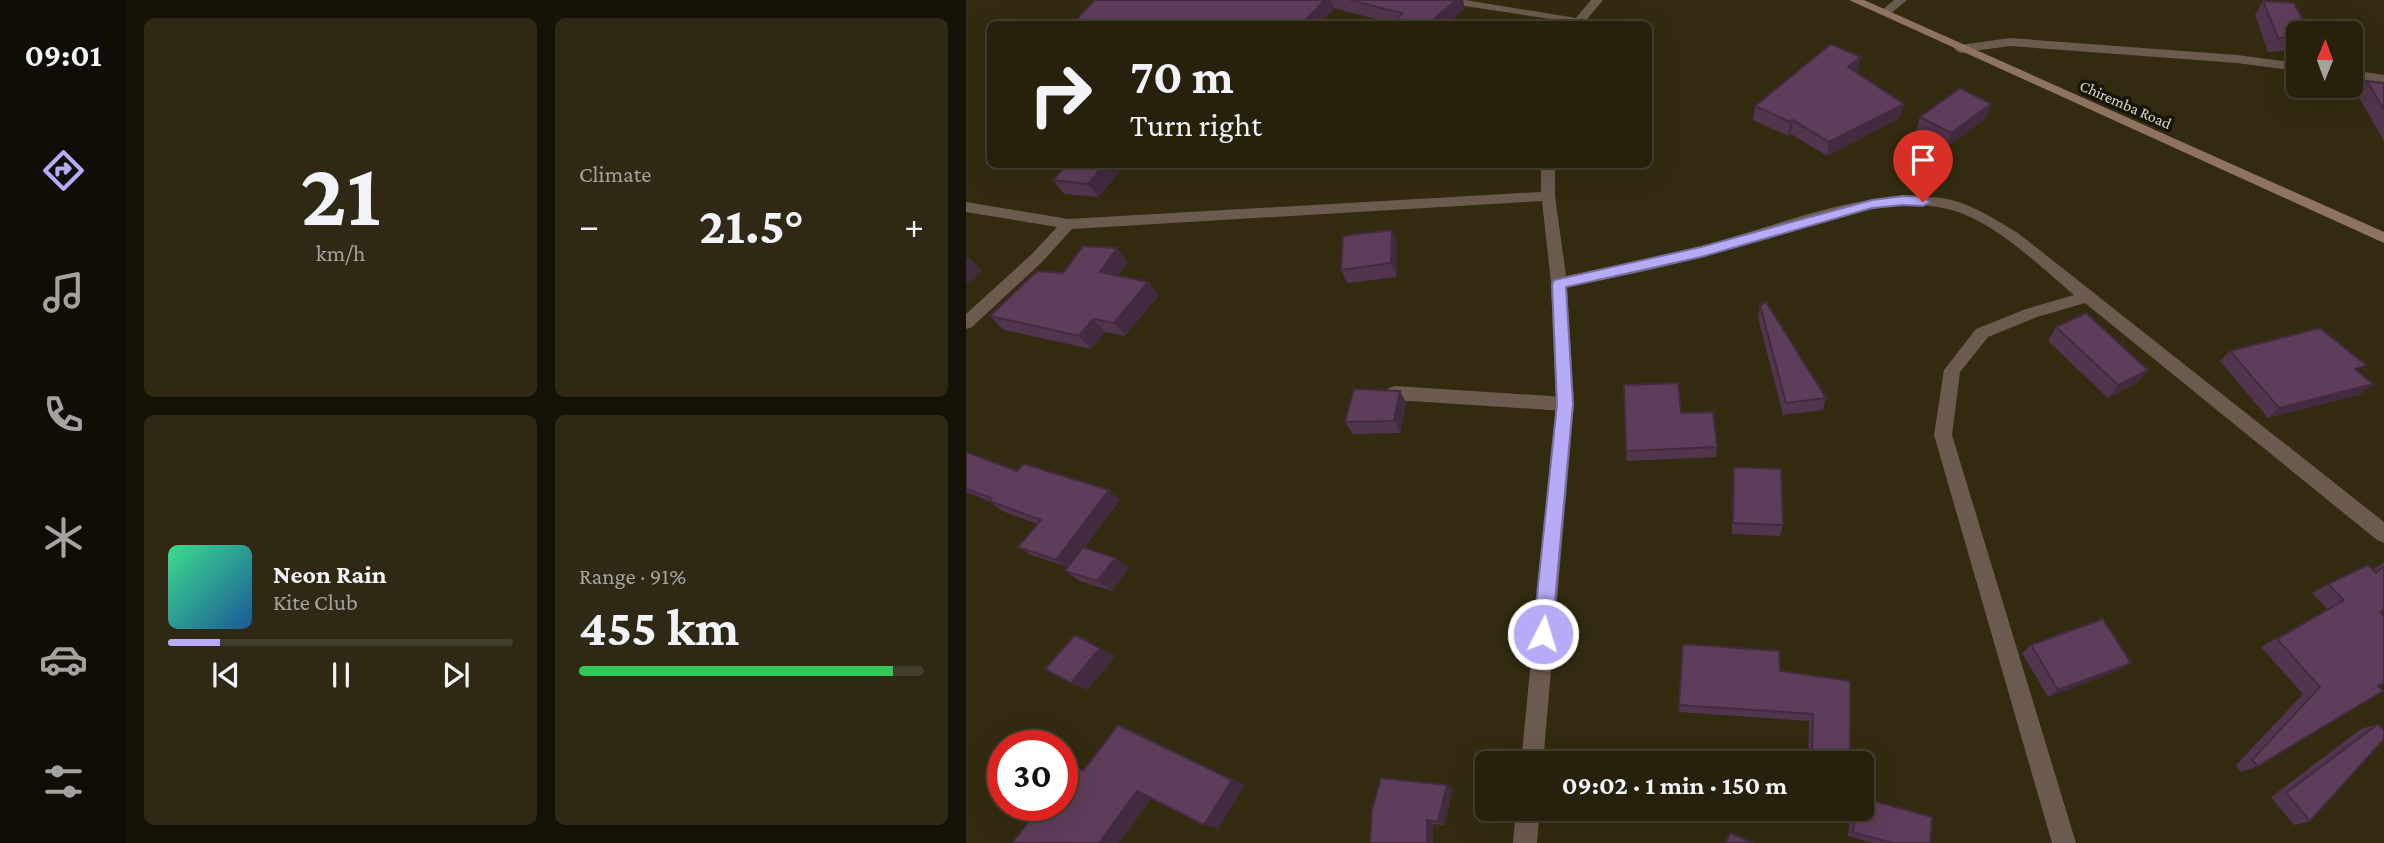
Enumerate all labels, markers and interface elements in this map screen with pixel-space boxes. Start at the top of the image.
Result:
north arrow [2286,21,2362,98]
map controls [2286,21,2363,98]
text: 09:01 [24,37,102,73]
icon: right [1015,49,1106,140]
text: 70 m [1130,49,1234,104]
street label: Chiremba Road [2077,77,2175,132]
text: Turn right [1130,107,1262,143]
pin [1893,130,1953,202]
icon: arrive [1904,141,1942,179]
text: 21 [300,143,381,245]
icon: directions [39,146,88,195]
text: Climate [579,161,651,187]
text: 21.5° [699,196,804,254]
text: − [579,204,599,246]
text: + [904,204,924,246]
text: km/h [316,240,365,266]
icon: music [39,268,88,317]
icon: phone [39,390,88,439]
icon: climate [39,513,88,562]
text: Neon Rain [273,560,387,589]
text: Range · 91% [579,563,686,589]
text: Kite Club [273,589,358,615]
position arrow [1506,597,1580,671]
text: 455 km [579,598,739,656]
icon: car [39,635,88,684]
icon: previous [207,656,245,694]
icon: pause [322,656,360,694]
icon: next [437,656,475,694]
speed limit sign: 30 [987,730,1078,821]
icon: filters [39,757,88,806]
text: 09:02 · 1 min · 150 m [1562,771,1787,800]

